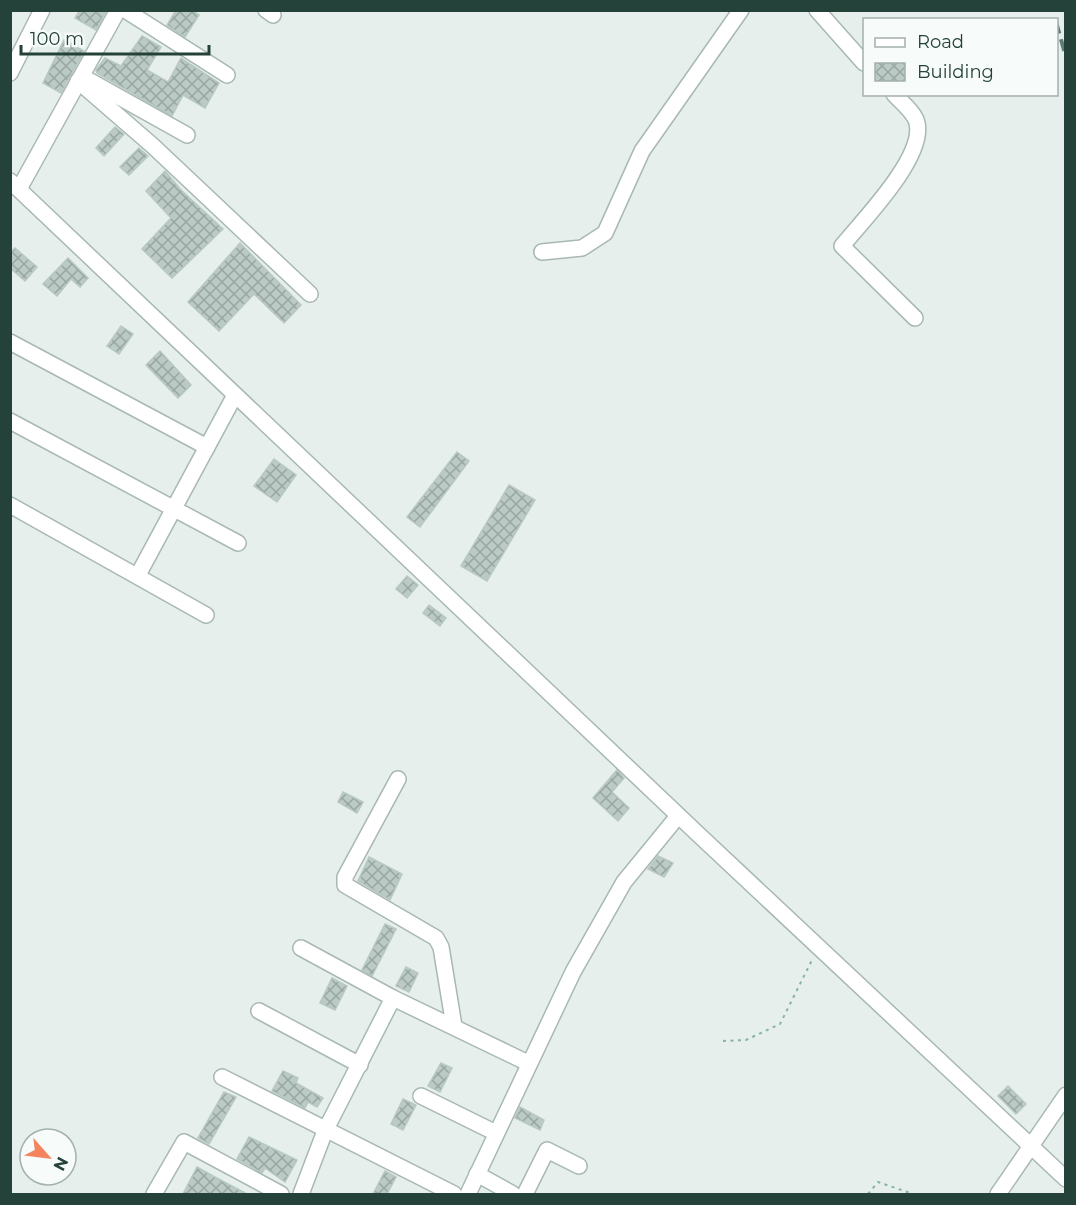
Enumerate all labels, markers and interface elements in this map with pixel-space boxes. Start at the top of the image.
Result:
scale bar [21,18,208,56]
legend [863,18,1058,96]
text: 100 m [30,28,84,50]
text: Road [917,31,964,53]
text: Building [917,61,994,83]
north arrow [18,1127,78,1187]
text: N [49,1154,72,1174]

